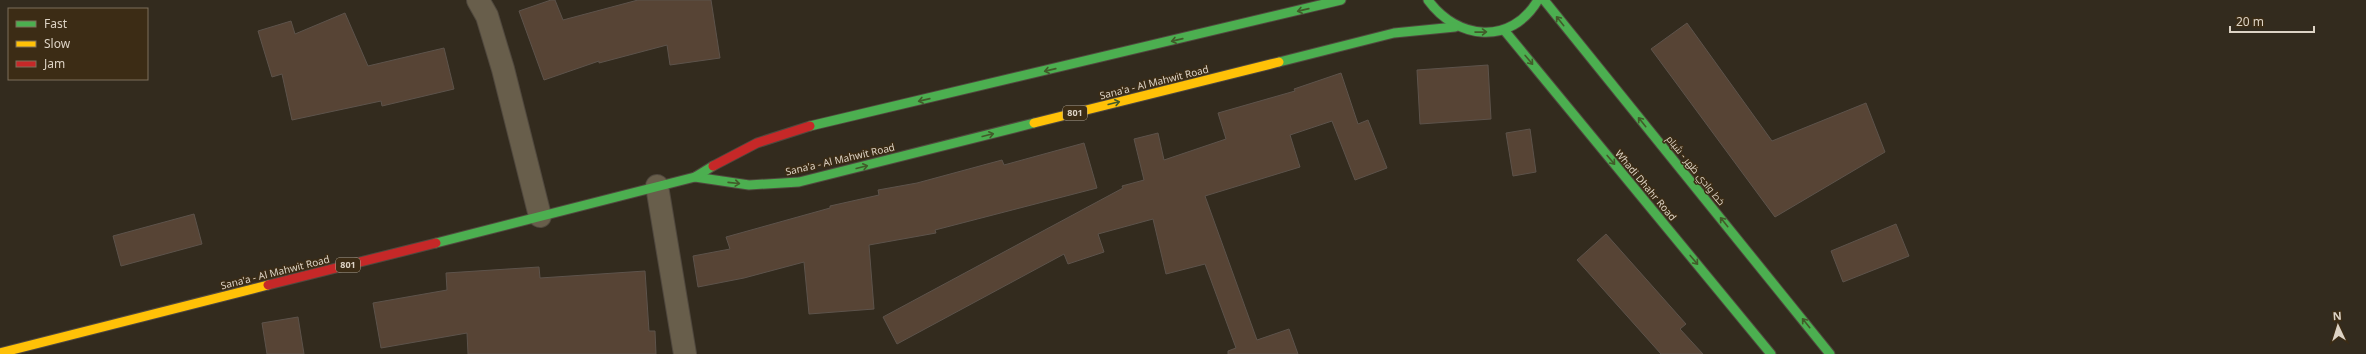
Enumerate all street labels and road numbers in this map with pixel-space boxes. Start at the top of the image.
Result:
street label: Sana'a - Al Mahwit Road [1098,62,1210,102]
road number: 801 [1063,106,1087,120]
street label: خط وادي ظهر - شبام [1663,132,1729,209]
street label: Sana'a - Al Mahwit Road [784,140,896,178]
street label: Whadi Dhahr Road [1612,147,1680,223]
street label: Sana'a - Al Mahwit Road [219,252,331,292]
road number: 801 [336,258,360,272]

